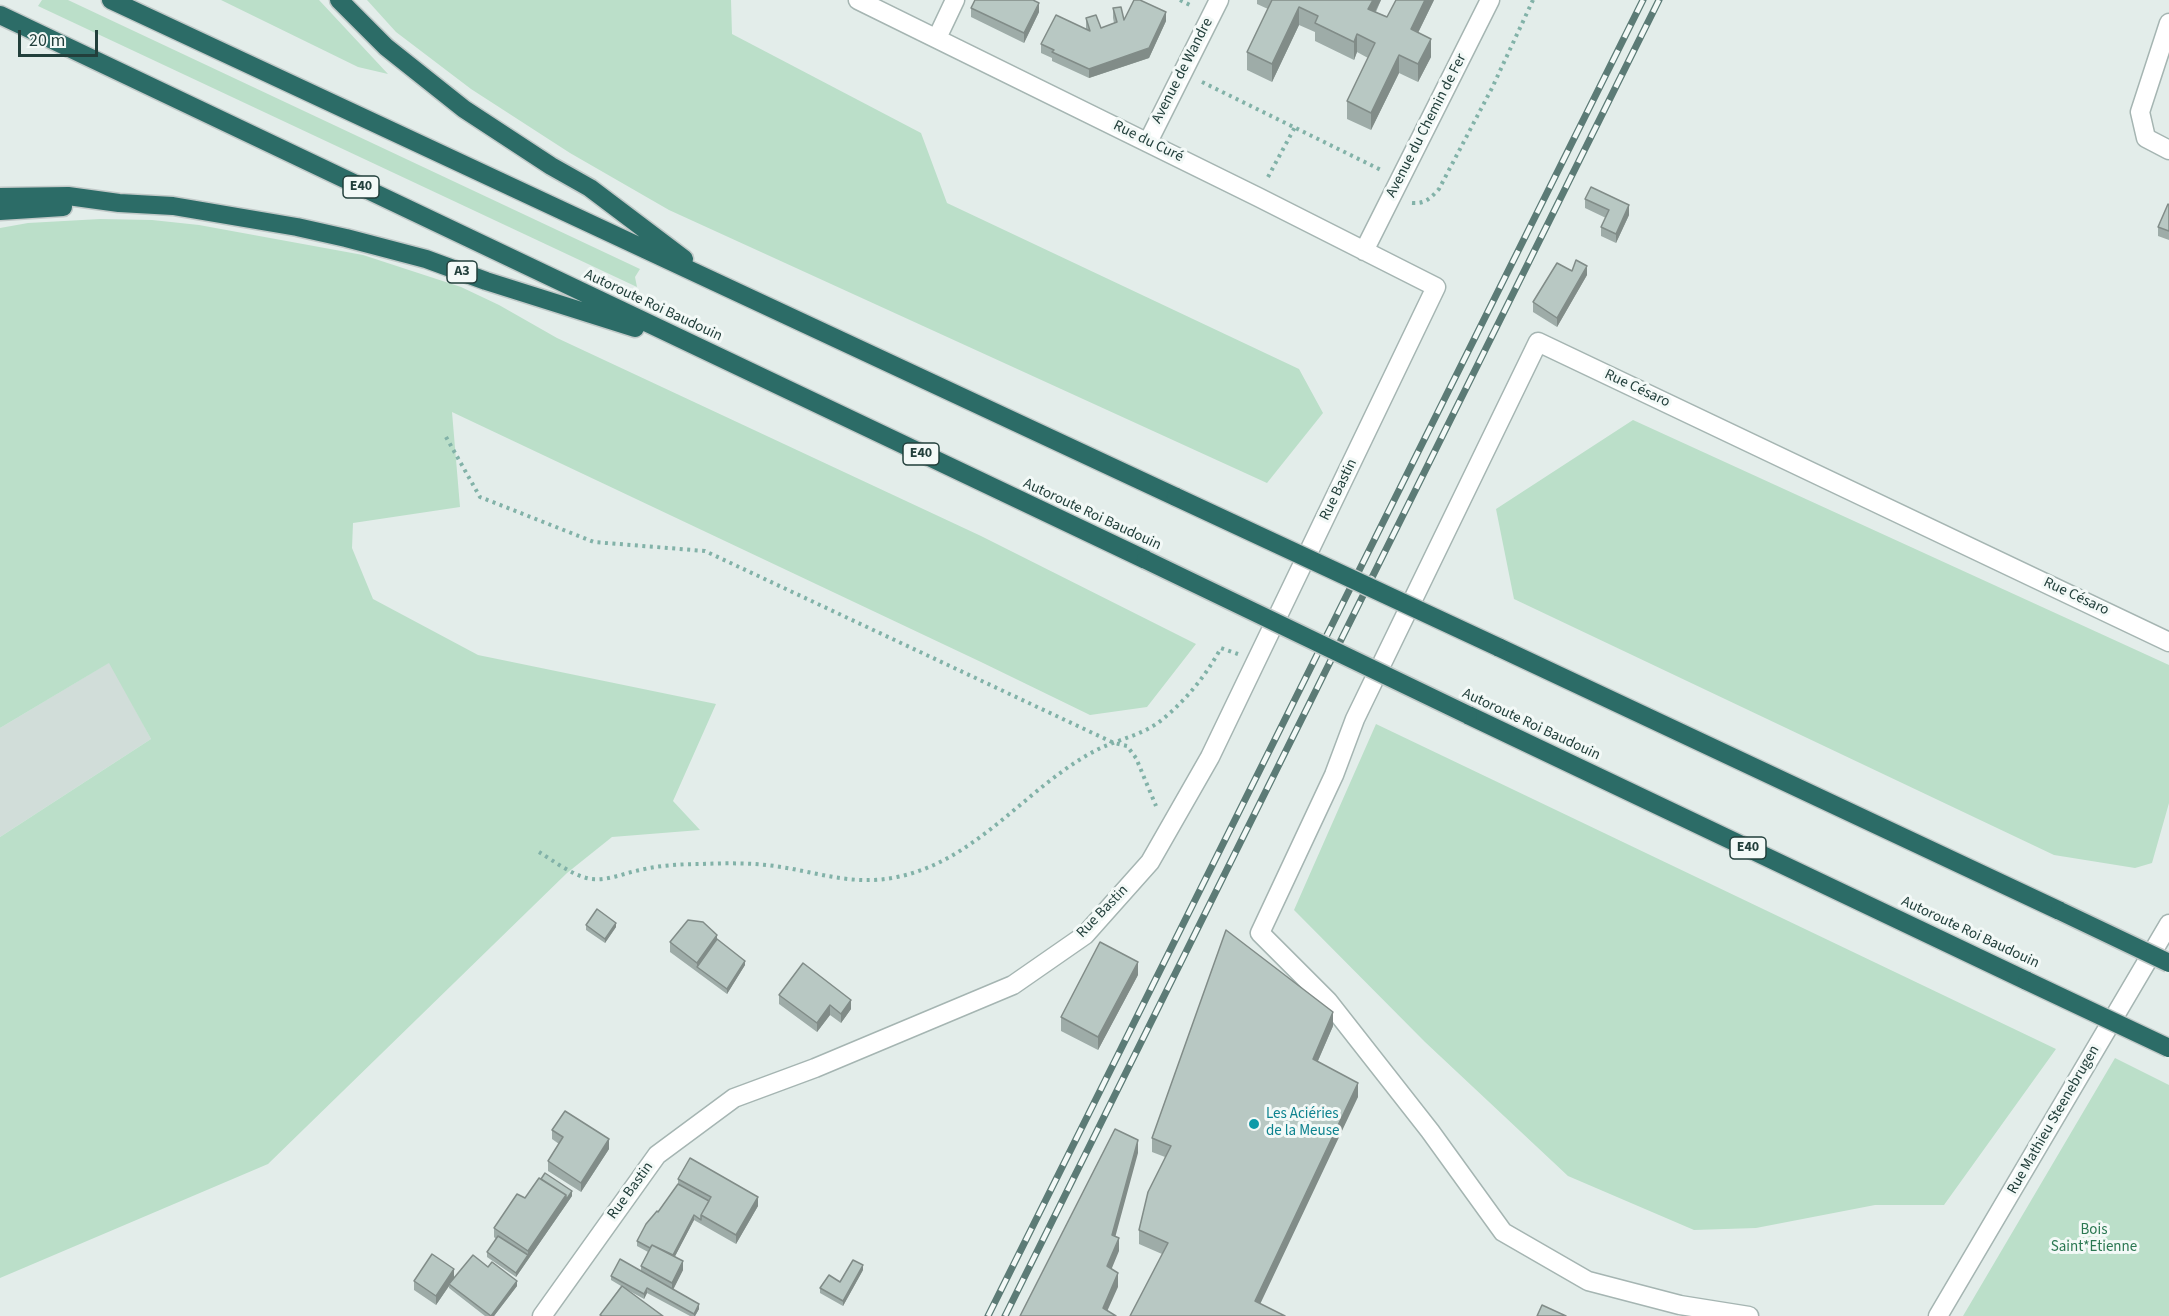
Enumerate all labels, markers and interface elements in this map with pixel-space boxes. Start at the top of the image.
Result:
street label: Avenue de Wandre [1149,15,1217,127]
scale bar [21,18,100,56]
text: 20 m [29,28,65,53]
street label: Avenue du Chemin de Fer [1383,51,1471,201]
street label: Rue du Curé [1110,117,1186,167]
road number: E40 [343,176,379,198]
road number: A3 [447,261,477,283]
street label: Autoroute Roi Baudouin [581,266,725,346]
street label: Rue Césaro [1601,366,1673,412]
road number: E40 [903,443,939,465]
street label: Rue Bastin [1316,456,1362,524]
street label: Autoroute Roi Baudouin [1020,475,1164,555]
street label: Rue Césaro [2040,574,2112,620]
street label: Autoroute Roi Baudouin [1459,685,1603,765]
road number: E40 [1730,837,1766,859]
street label: Rue Bastin [1073,882,1133,942]
street label: Autoroute Roi Baudouin [1898,893,2042,973]
street label: Rue Mathieu Steenebrugen [2004,1042,2104,1198]
place label: Les Aciéries de la Meuse [1266,1106,1339,1141]
marker: Les Aciéries de la Meuse [1247,1117,1261,1131]
street label: Rue Bastin [604,1159,658,1223]
park label: Bois Saint*Etienne [2051,1222,2137,1257]

